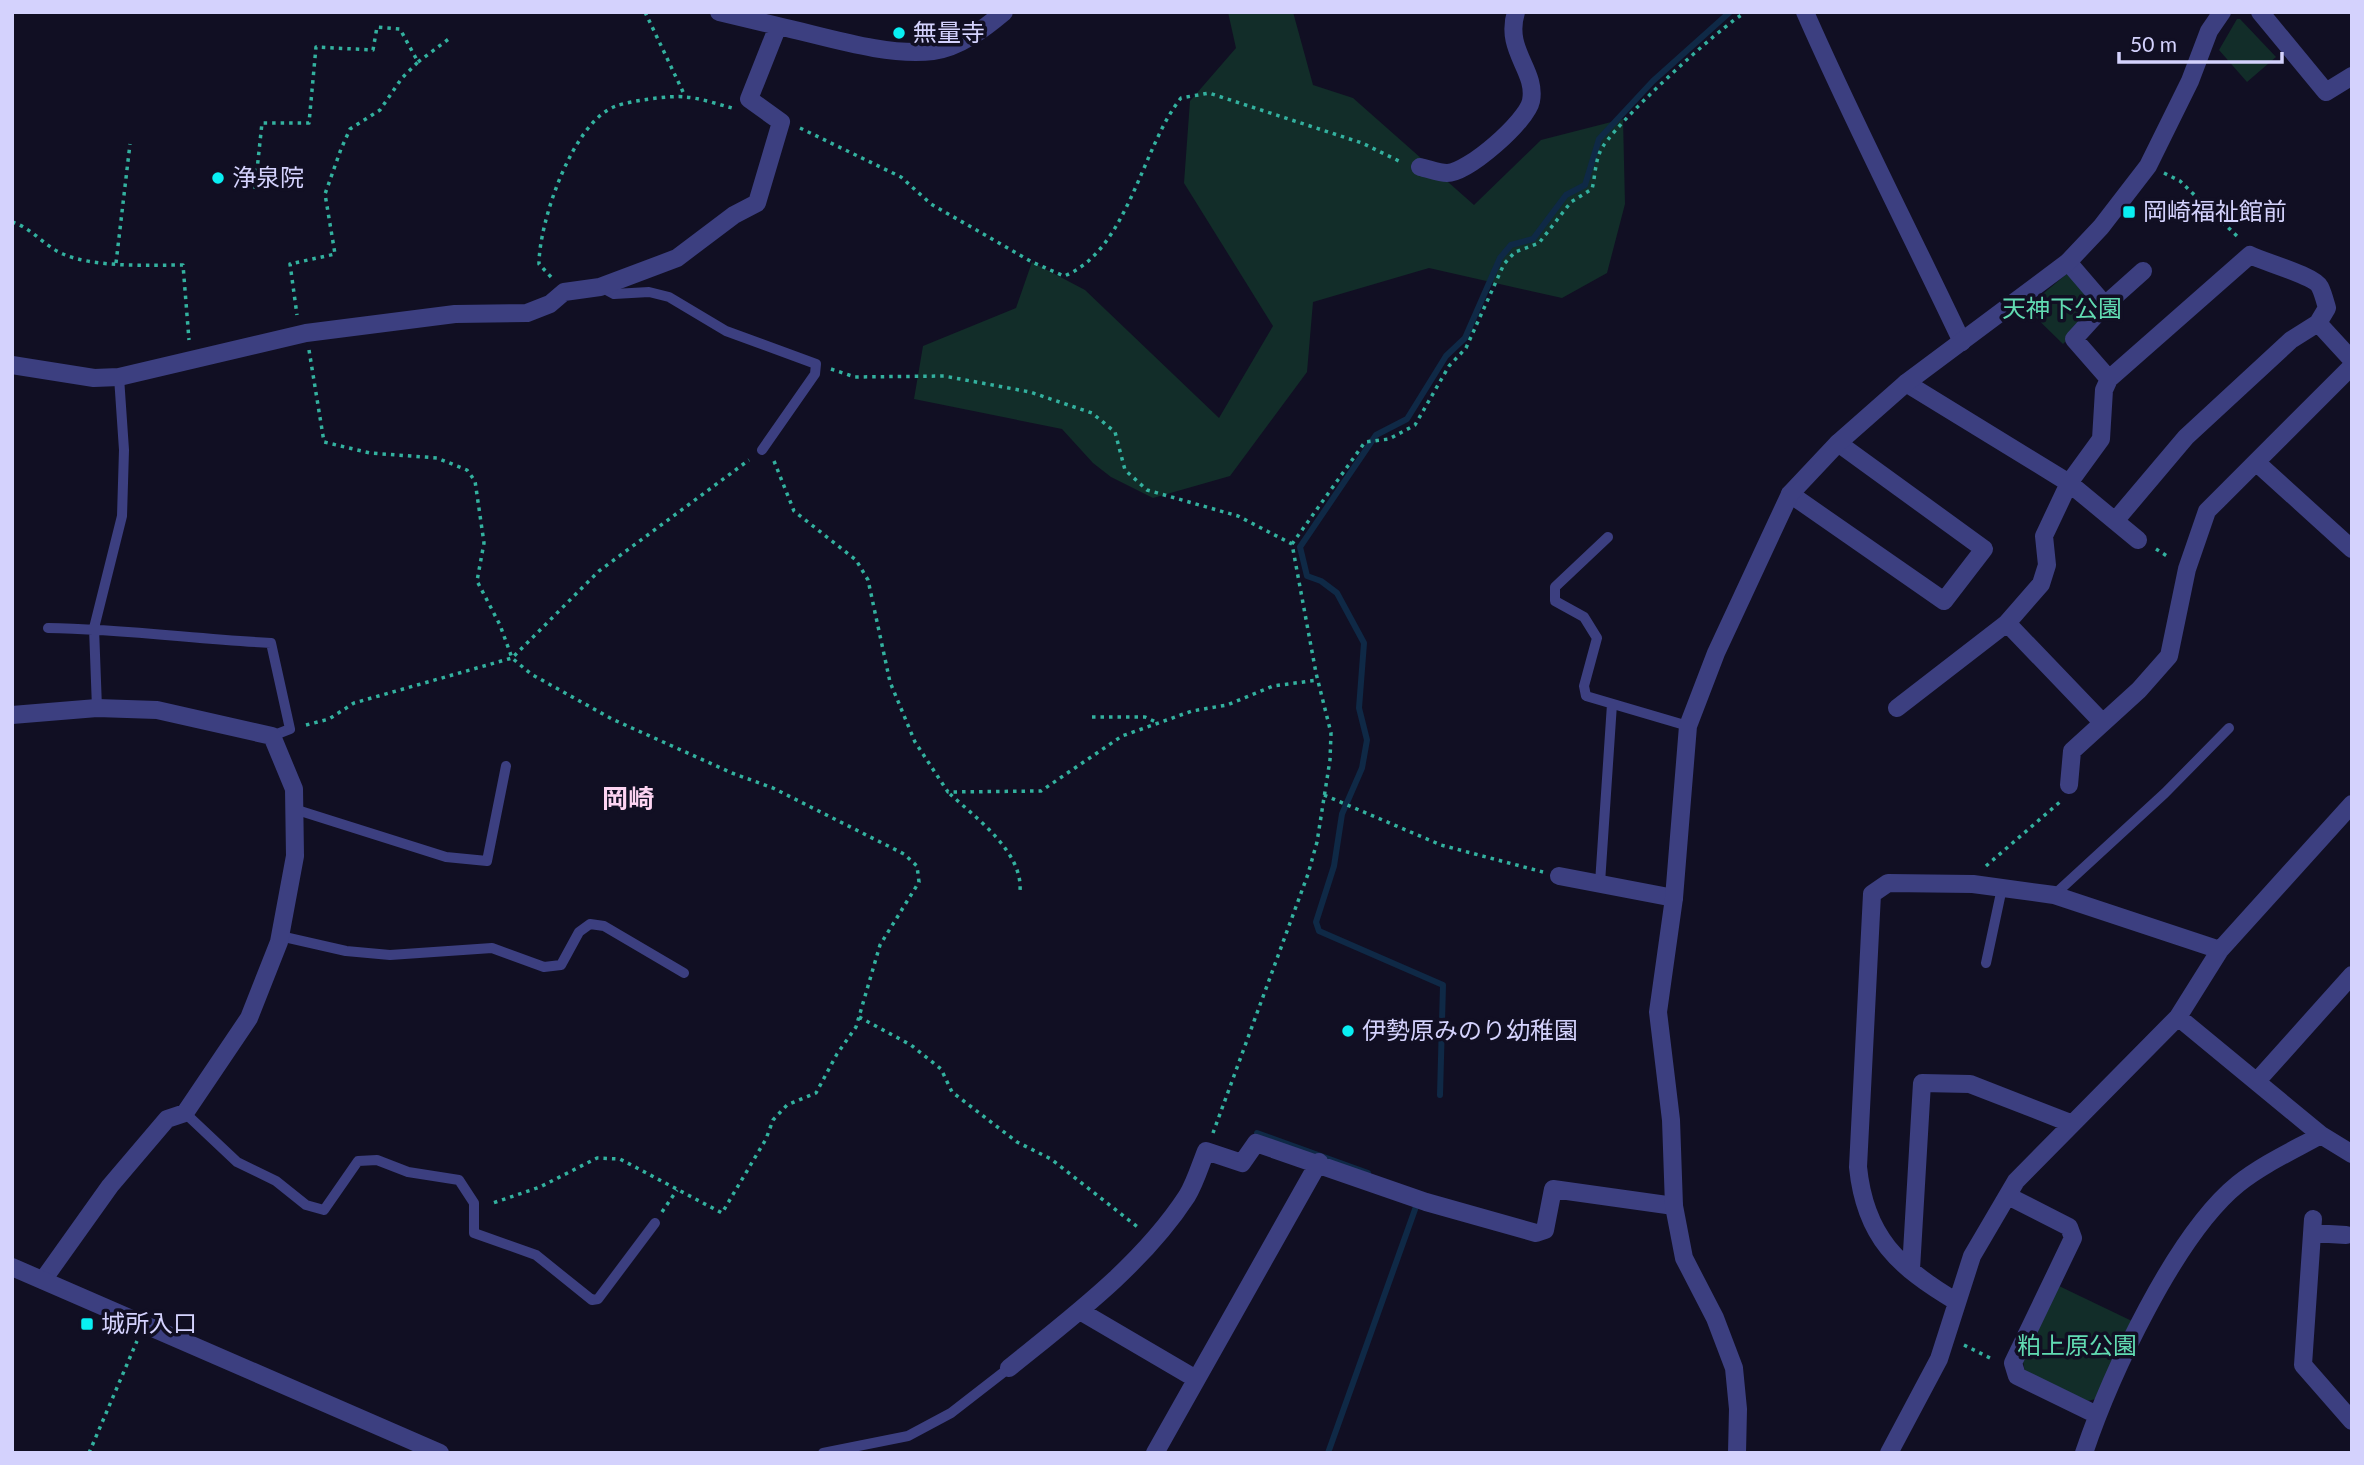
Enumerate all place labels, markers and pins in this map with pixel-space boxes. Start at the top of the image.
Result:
place label: 無量寺 [913,17,985,46]
marker: 無量寺 [891,25,907,41]
place label: 浄泉院 [232,162,304,191]
marker: 浄泉院 [210,170,226,186]
place label: 岡崎福祉館前 [2143,196,2287,225]
marker: 岡崎福祉館前 [2121,204,2137,220]
place label: 伊勢原みのり幼稚園 [1362,1015,1578,1044]
marker: 伊勢原みのり幼稚園 [1340,1023,1356,1039]
place label: 城所入口 [101,1308,197,1337]
marker: 城所入口 [79,1316,95,1332]

